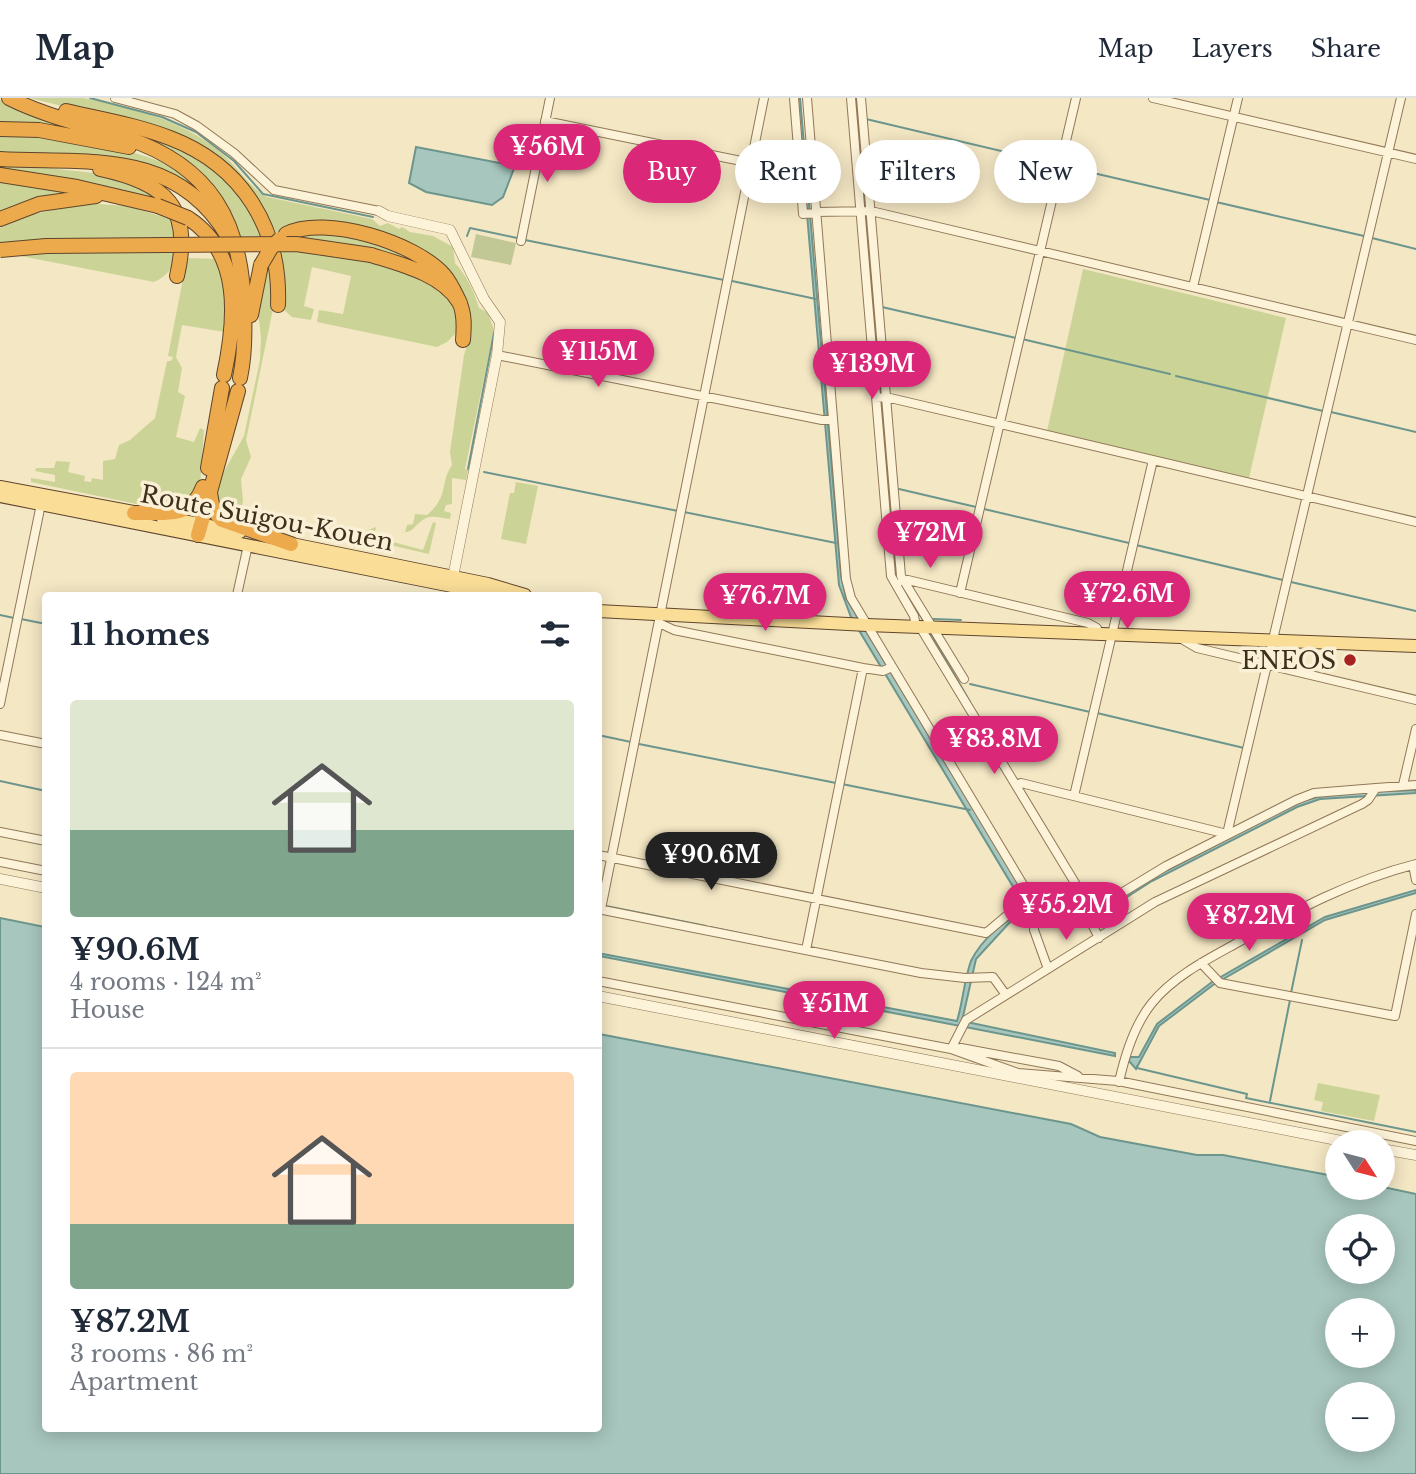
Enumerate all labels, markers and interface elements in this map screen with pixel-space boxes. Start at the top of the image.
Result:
text: Map [35,28,115,69]
text: Map [1098,34,1154,63]
text: Layers [1192,34,1273,63]
text: Share [1311,34,1381,63]
pin: ¥56M [506,125,588,184]
text: ¥56M [509,133,585,161]
chip: Buy [623,140,721,203]
chip: Rent [735,140,841,203]
chip: Filters [855,140,980,203]
chip: New [994,140,1097,203]
pin: ¥115M [549,330,647,389]
text: ¥115M [558,338,638,366]
pin: ¥139M [823,342,921,401]
text: ¥139M [829,350,915,378]
street label: Route Suigou-Kouen [138,479,396,557]
pin: ¥72M [889,510,971,570]
text: ¥72M [894,519,966,547]
pin: ¥72.6M [1070,572,1184,631]
pin: ¥76.7M [708,574,822,633]
text: ¥72.6M [1080,580,1174,608]
text: ¥76.7M [719,582,811,610]
icon: filters [536,615,574,653]
text: 11 homes [70,616,210,653]
place label: ENEOS [1241,646,1336,675]
marker: ENEOS [1342,652,1358,668]
pin: ¥83.8M [937,716,1051,776]
text: ¥83.8M [946,725,1042,753]
icon: home [259,745,385,871]
pin: ¥90.6M [654,832,768,892]
text: ¥90.6M [661,841,761,869]
pin: ¥55.2M [1009,882,1123,942]
text: ¥55.2M [1019,891,1113,919]
pin: ¥87.2M [1192,894,1306,953]
text: ¥87.2M [1203,902,1295,930]
text: ¥90.6M [70,931,200,968]
text: 4 rooms · 124 m² [70,968,261,996]
pin: ¥51M [793,982,875,1041]
text: ¥51M [799,990,869,1018]
text: House [70,996,145,1024]
icon: home [259,1117,385,1243]
north arrow [1325,1130,1395,1200]
map controls [1325,1130,1395,1452]
button: locate [1325,1214,1395,1284]
button: + [1325,1298,1395,1368]
text: ¥87.2M [70,1303,190,1340]
text: 3 rooms · 86 m² [70,1340,253,1368]
text: Apartment [70,1368,198,1396]
button: − [1325,1382,1395,1452]

